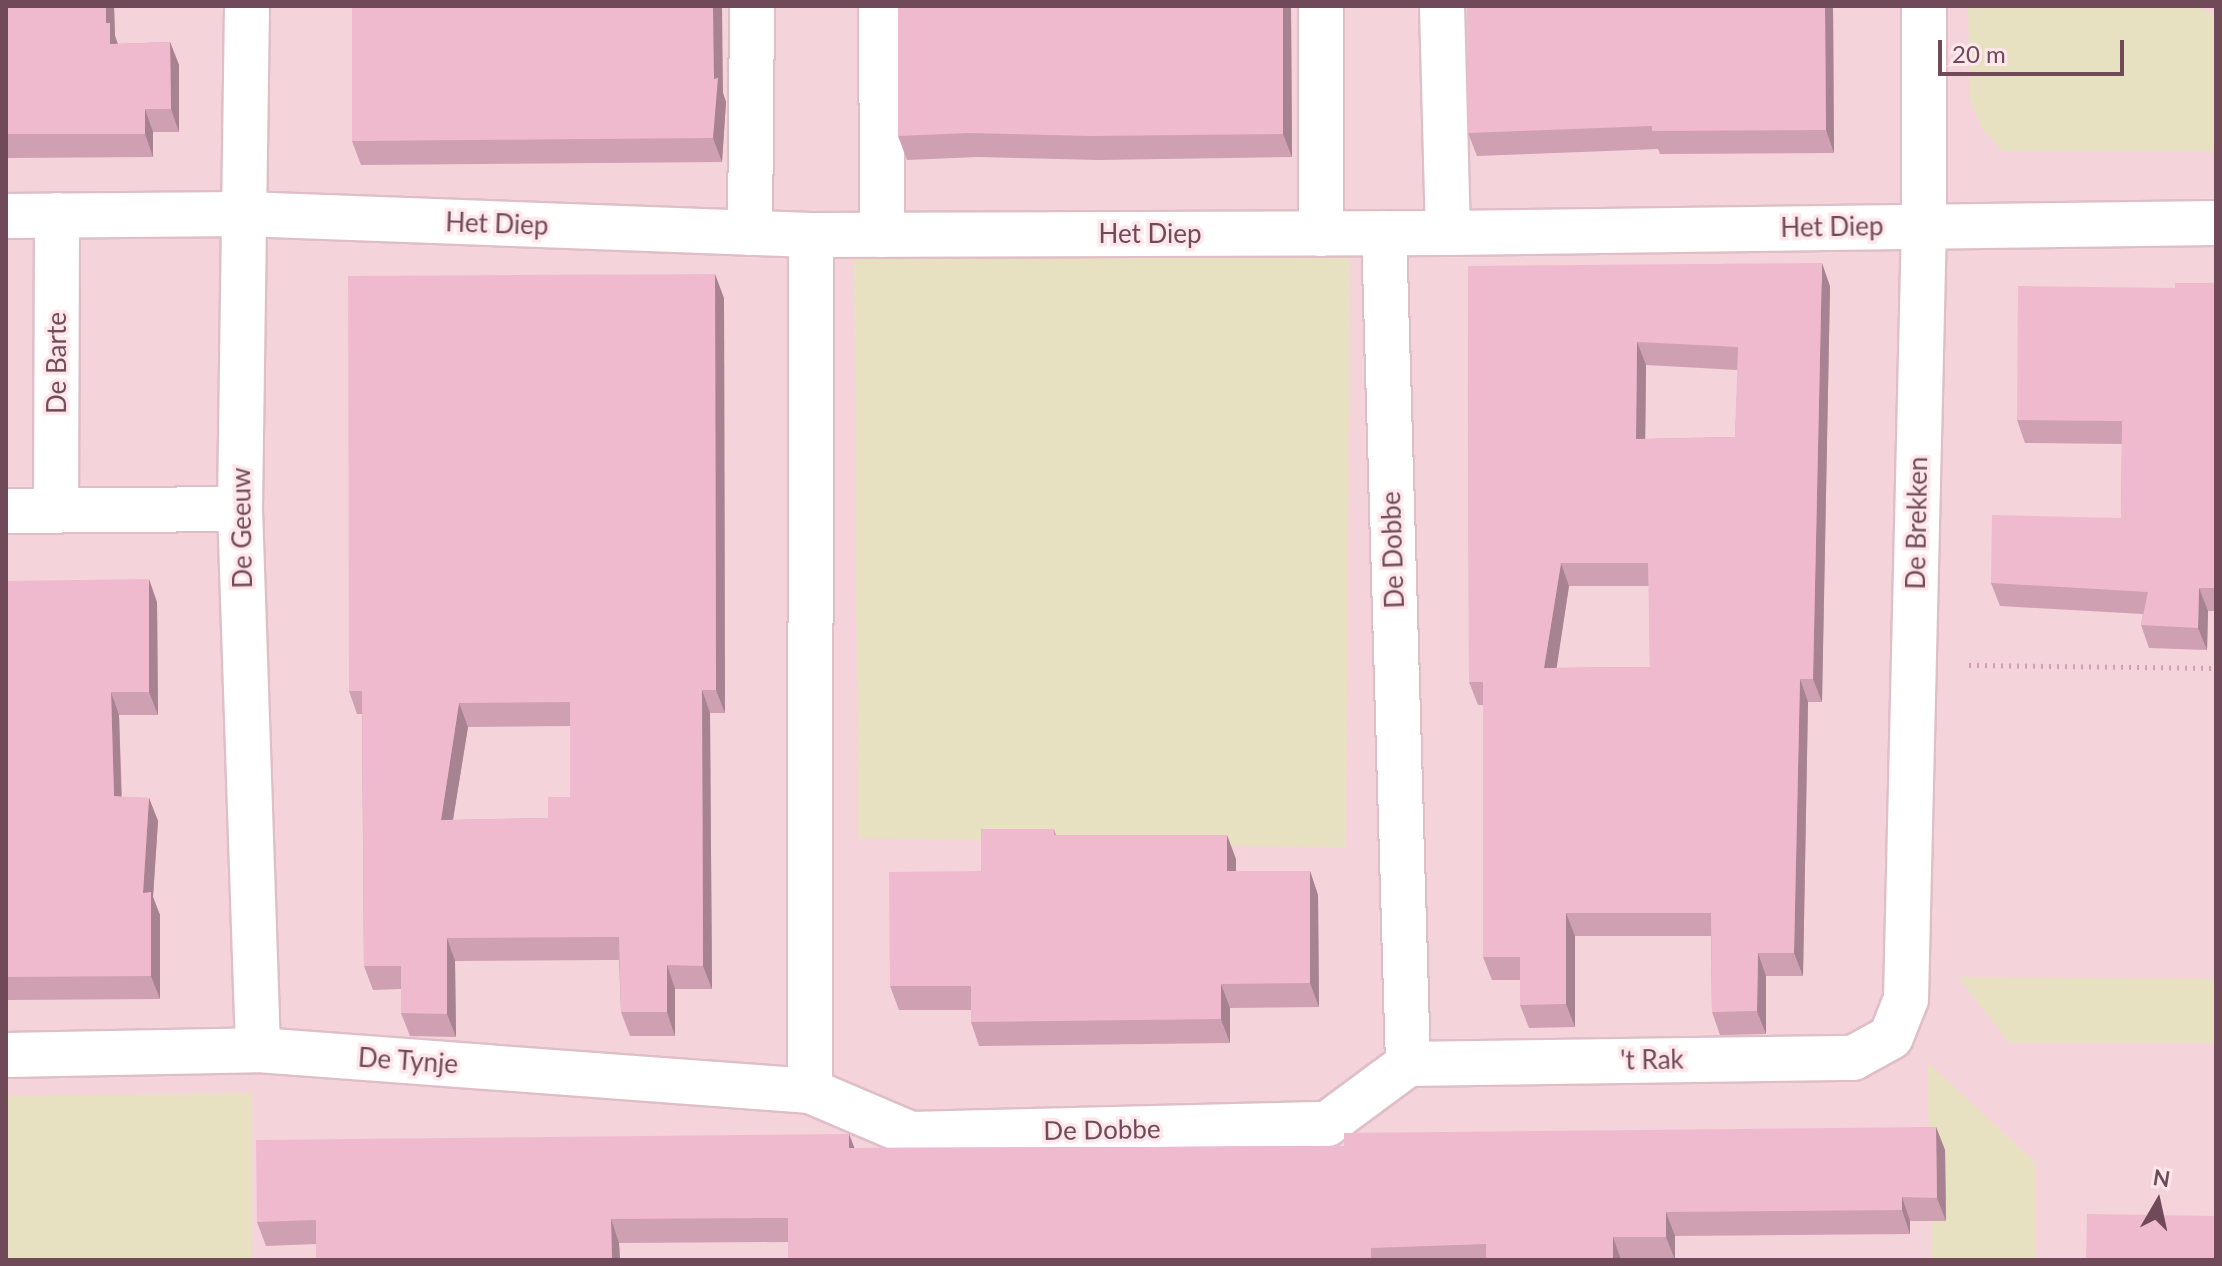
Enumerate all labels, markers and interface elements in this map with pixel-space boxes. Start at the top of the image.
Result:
scale bar [1942,24,2128,74]
text: 20 m [1952,39,2006,68]
street label: Het Diep [445,207,549,241]
street label: Het Diep [1780,211,1884,243]
street label: Het Diep [1098,218,1202,250]
street label: De Barte [41,312,73,414]
street label: De Brekken [1900,456,1934,590]
street label: De Geeuw [225,467,259,589]
street label: De Dobbe [1375,491,1411,609]
street label: De Tynje [357,1042,459,1080]
street label: 't Rak [1620,1044,1684,1076]
street label: De Dobbe [1043,1113,1161,1147]
north arrow [2118,1162,2198,1242]
text: N [2151,1163,2172,1192]

